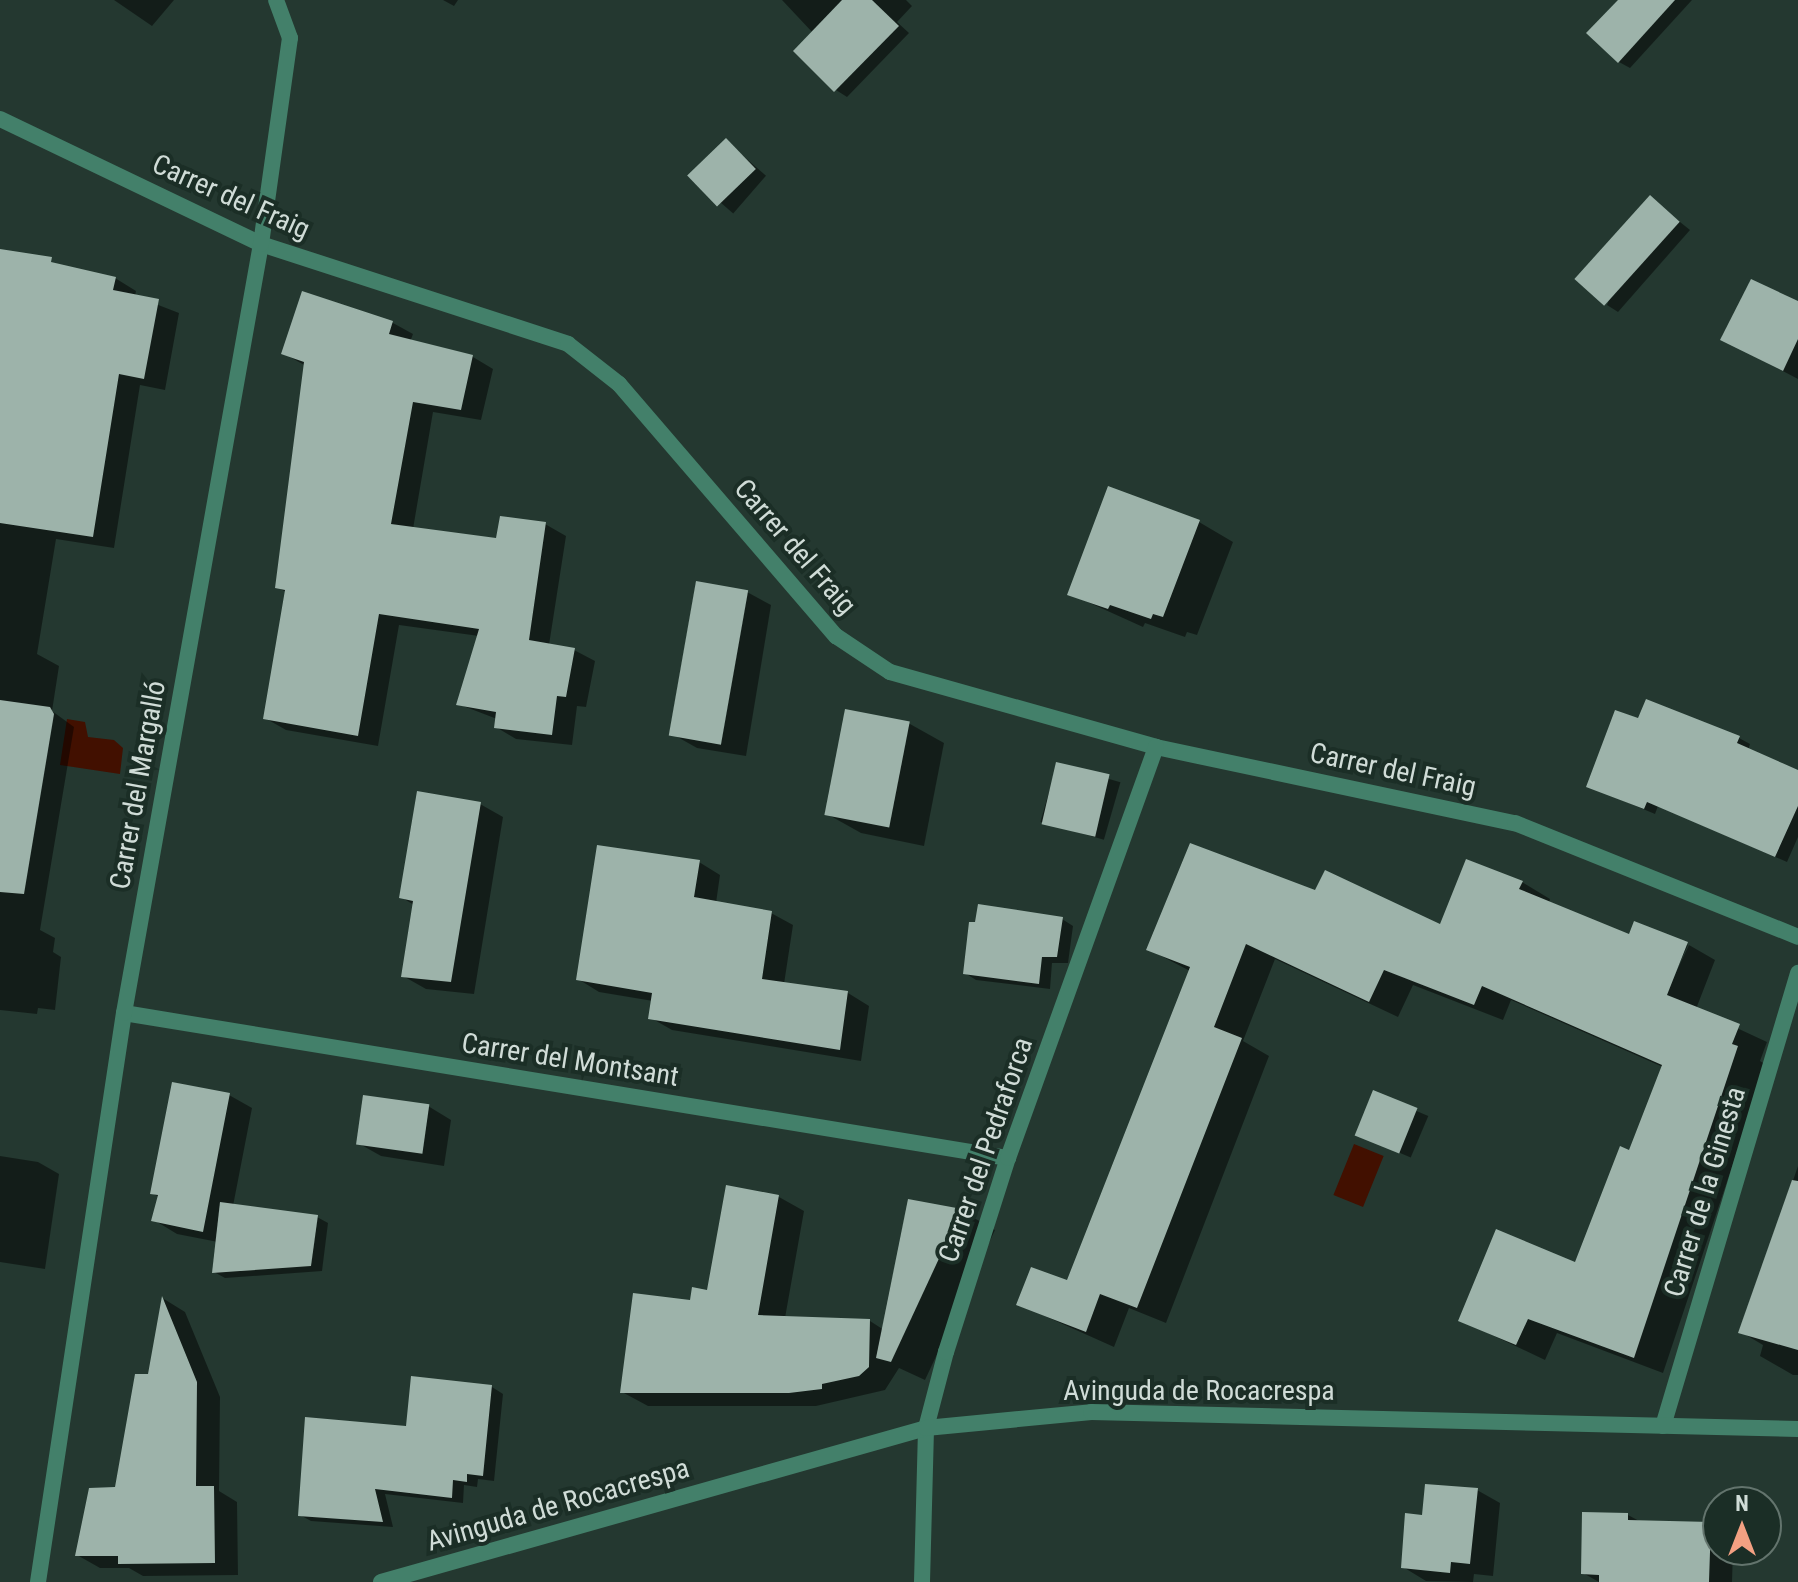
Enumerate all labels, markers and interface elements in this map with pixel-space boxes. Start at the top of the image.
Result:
street label: Carrer del Fraig [147,147,315,247]
street label: Carrer del Fraig [727,472,863,622]
street label: Carrer del Margalló [103,678,173,892]
street label: Carrer del Fraig [1307,736,1479,804]
street label: Carrer del Montsant [459,1026,681,1094]
street label: Carrer del Pedraforca [932,1033,1040,1267]
street label: Carrer de la Ginesta [1657,1083,1753,1301]
street label: Avinguda de Rocacrespa [1063,1374,1335,1408]
street label: Avinguda de Rocacrespa [423,1451,693,1559]
north arrow [1702,1486,1782,1566]
text: N [1735,1491,1749,1516]

